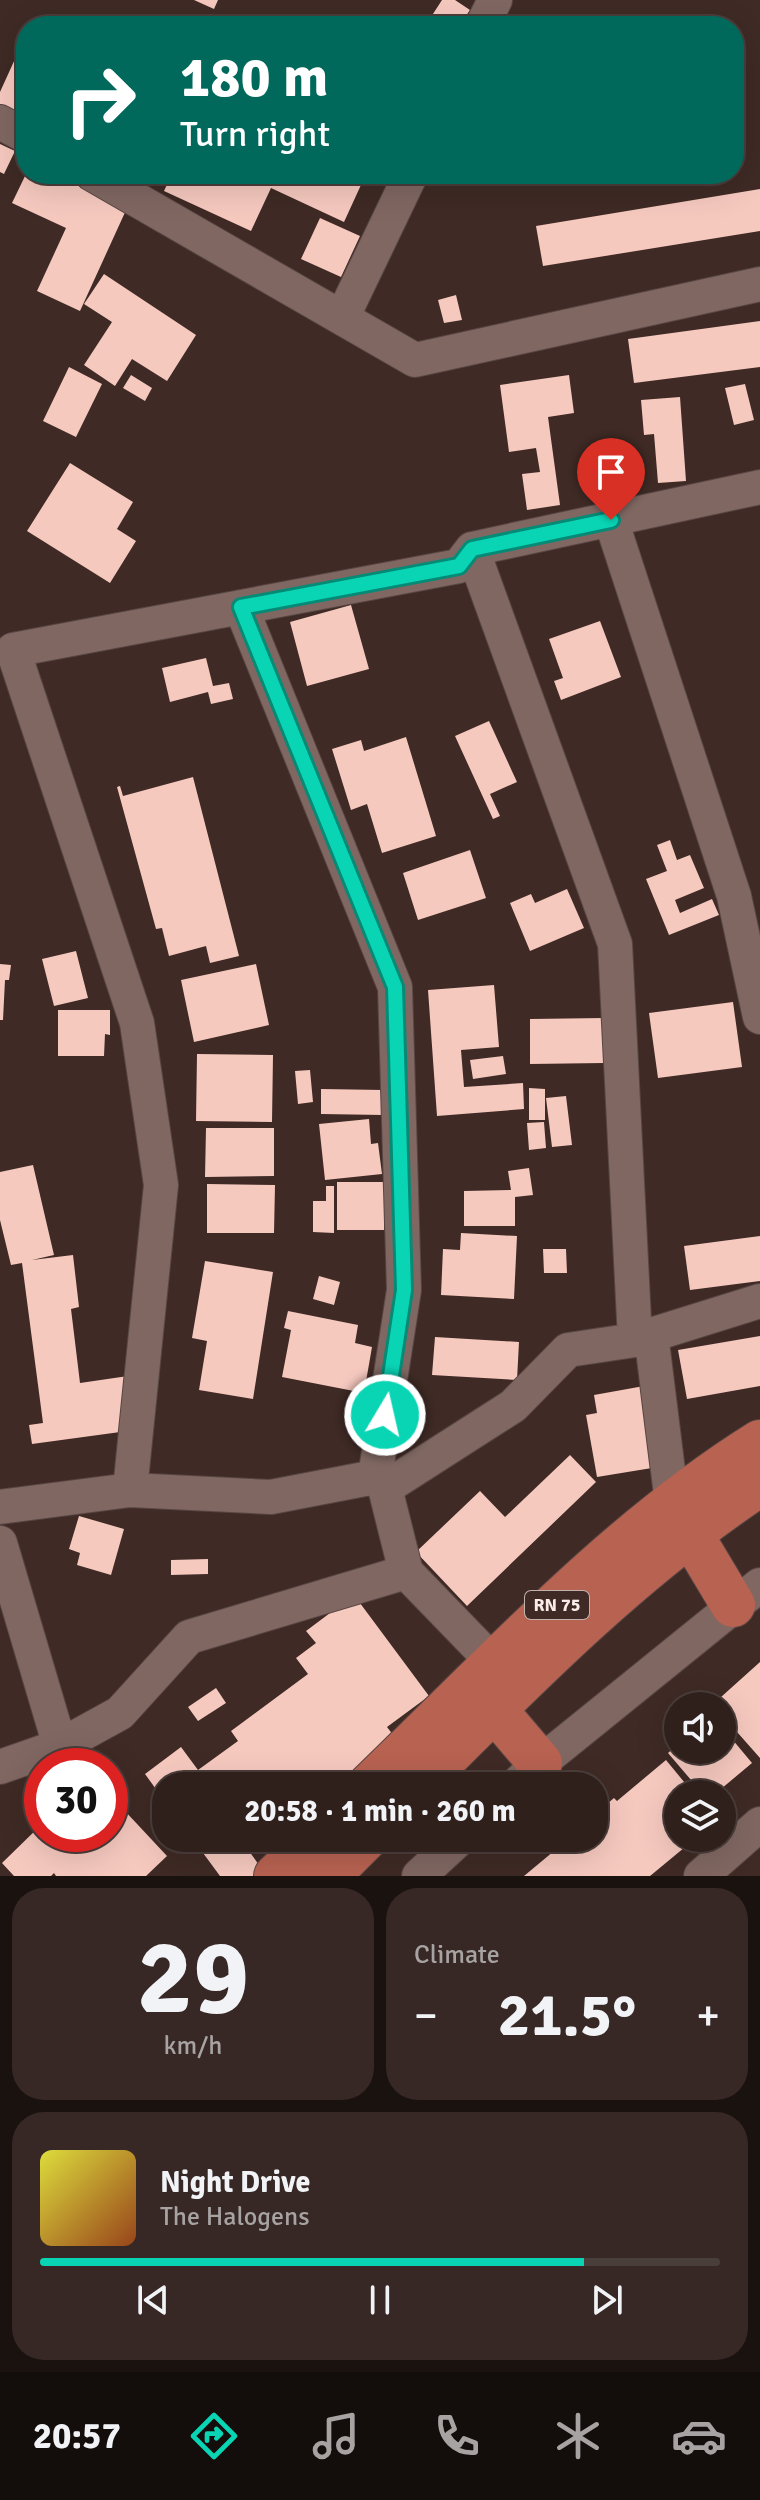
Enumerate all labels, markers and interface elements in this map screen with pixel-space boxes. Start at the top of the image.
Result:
text: 180 m [180,43,328,112]
icon: right [48,48,152,152]
text: Turn right [180,112,330,157]
pin [577,438,645,520]
icon: arrive [589,450,633,494]
position arrow [343,1373,427,1457]
road number: RN 75 [525,1591,589,1619]
map controls [664,1692,736,1852]
button: sound [664,1692,736,1764]
speed limit sign: 30 [24,1748,128,1852]
button: layers [664,1780,736,1852]
text: 20:58 · 1 min · 260 m [244,1793,516,1830]
text: 29 [137,1914,249,2042]
text: Climate [414,1939,500,1971]
text: 21.5° [498,1979,636,2053]
text: − [414,1989,438,2043]
text: + [696,1989,720,2043]
text: km/h [164,2030,222,2062]
text: Night Drive [160,2164,310,2201]
text: The Halogens [160,2201,310,2233]
icon: previous [131,2278,175,2322]
icon: pause [358,2278,402,2322]
icon: next [585,2278,629,2322]
icon: directions [186,2408,242,2464]
icon: music [308,2408,364,2464]
icon: phone [429,2408,485,2464]
icon: climate [550,2408,606,2464]
icon: car [671,2408,727,2464]
text: 20:57 [33,2414,121,2459]

